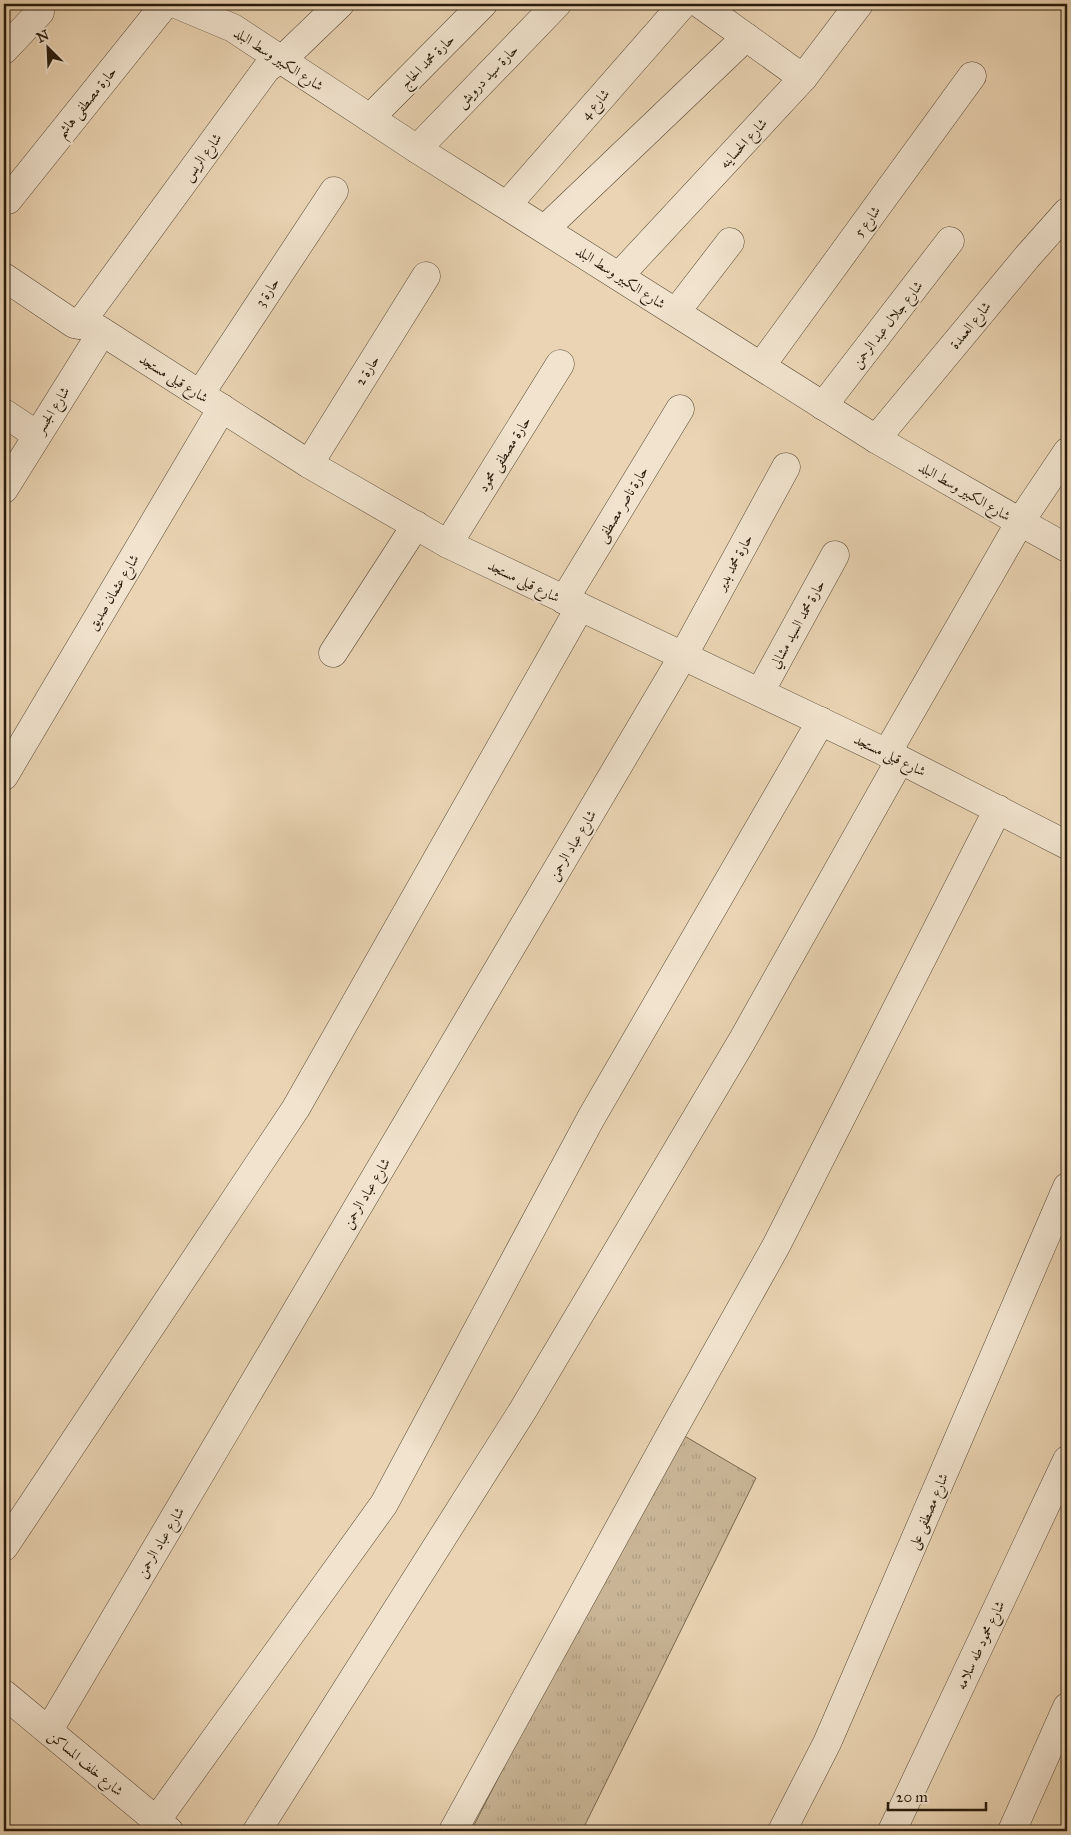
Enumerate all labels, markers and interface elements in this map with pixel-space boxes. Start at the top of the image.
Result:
north arrow [22,22,72,72]
street label: شارع الكبير وسط البلد [229,24,327,97]
text: N [34,26,52,47]
street label: حارة محمد الحاج [397,31,461,95]
street label: حارة سيد درويش [453,41,523,112]
street label: حارة مصطفى هاشم [53,63,124,144]
street label: شارع 4 [577,85,616,125]
street label: شارع الحساينه [716,115,773,174]
street label: شارع الريس [179,130,228,186]
street label: شارع 5 [851,203,887,242]
street label: شارع الكبير وسط البلد [571,242,669,315]
street label: حارة 3 [252,275,283,310]
street label: شارع جلال عبد الرحمن [848,277,929,373]
street label: شارع العمدة [946,298,997,354]
street label: شارع قبلى مستجد [135,351,211,409]
street label: حارة 2 [352,352,383,388]
street label: شارع الجسر [30,384,76,440]
street label: حارة مصطفى محمود [475,413,536,496]
street label: شارع الكبير وسط البلد [914,458,1014,527]
street label: حارة ناصر مصطفى [593,463,653,546]
street label: حارة محمد بدير [712,531,756,595]
street label: شارع عثمان صديق [84,551,145,635]
street label: شارع قبلى مستجد [484,557,563,609]
street label: حارة محمد السيد مشالي [766,577,831,673]
street label: شارع قبلى مستجد [850,731,929,783]
street label: شارع عباد الرحمن [545,807,603,885]
street label: شارع عباد الرحمن [339,1155,397,1233]
street label: شارع مصطفى على [905,1471,955,1553]
street label: شارع عباد الرحمن [133,1504,191,1582]
street label: شارع محمود طه سلامه [952,1598,1011,1694]
street label: شارع خلف المساكن [43,1727,127,1802]
scale bar [888,1780,986,1812]
text: 20 m [896,1788,928,1806]

